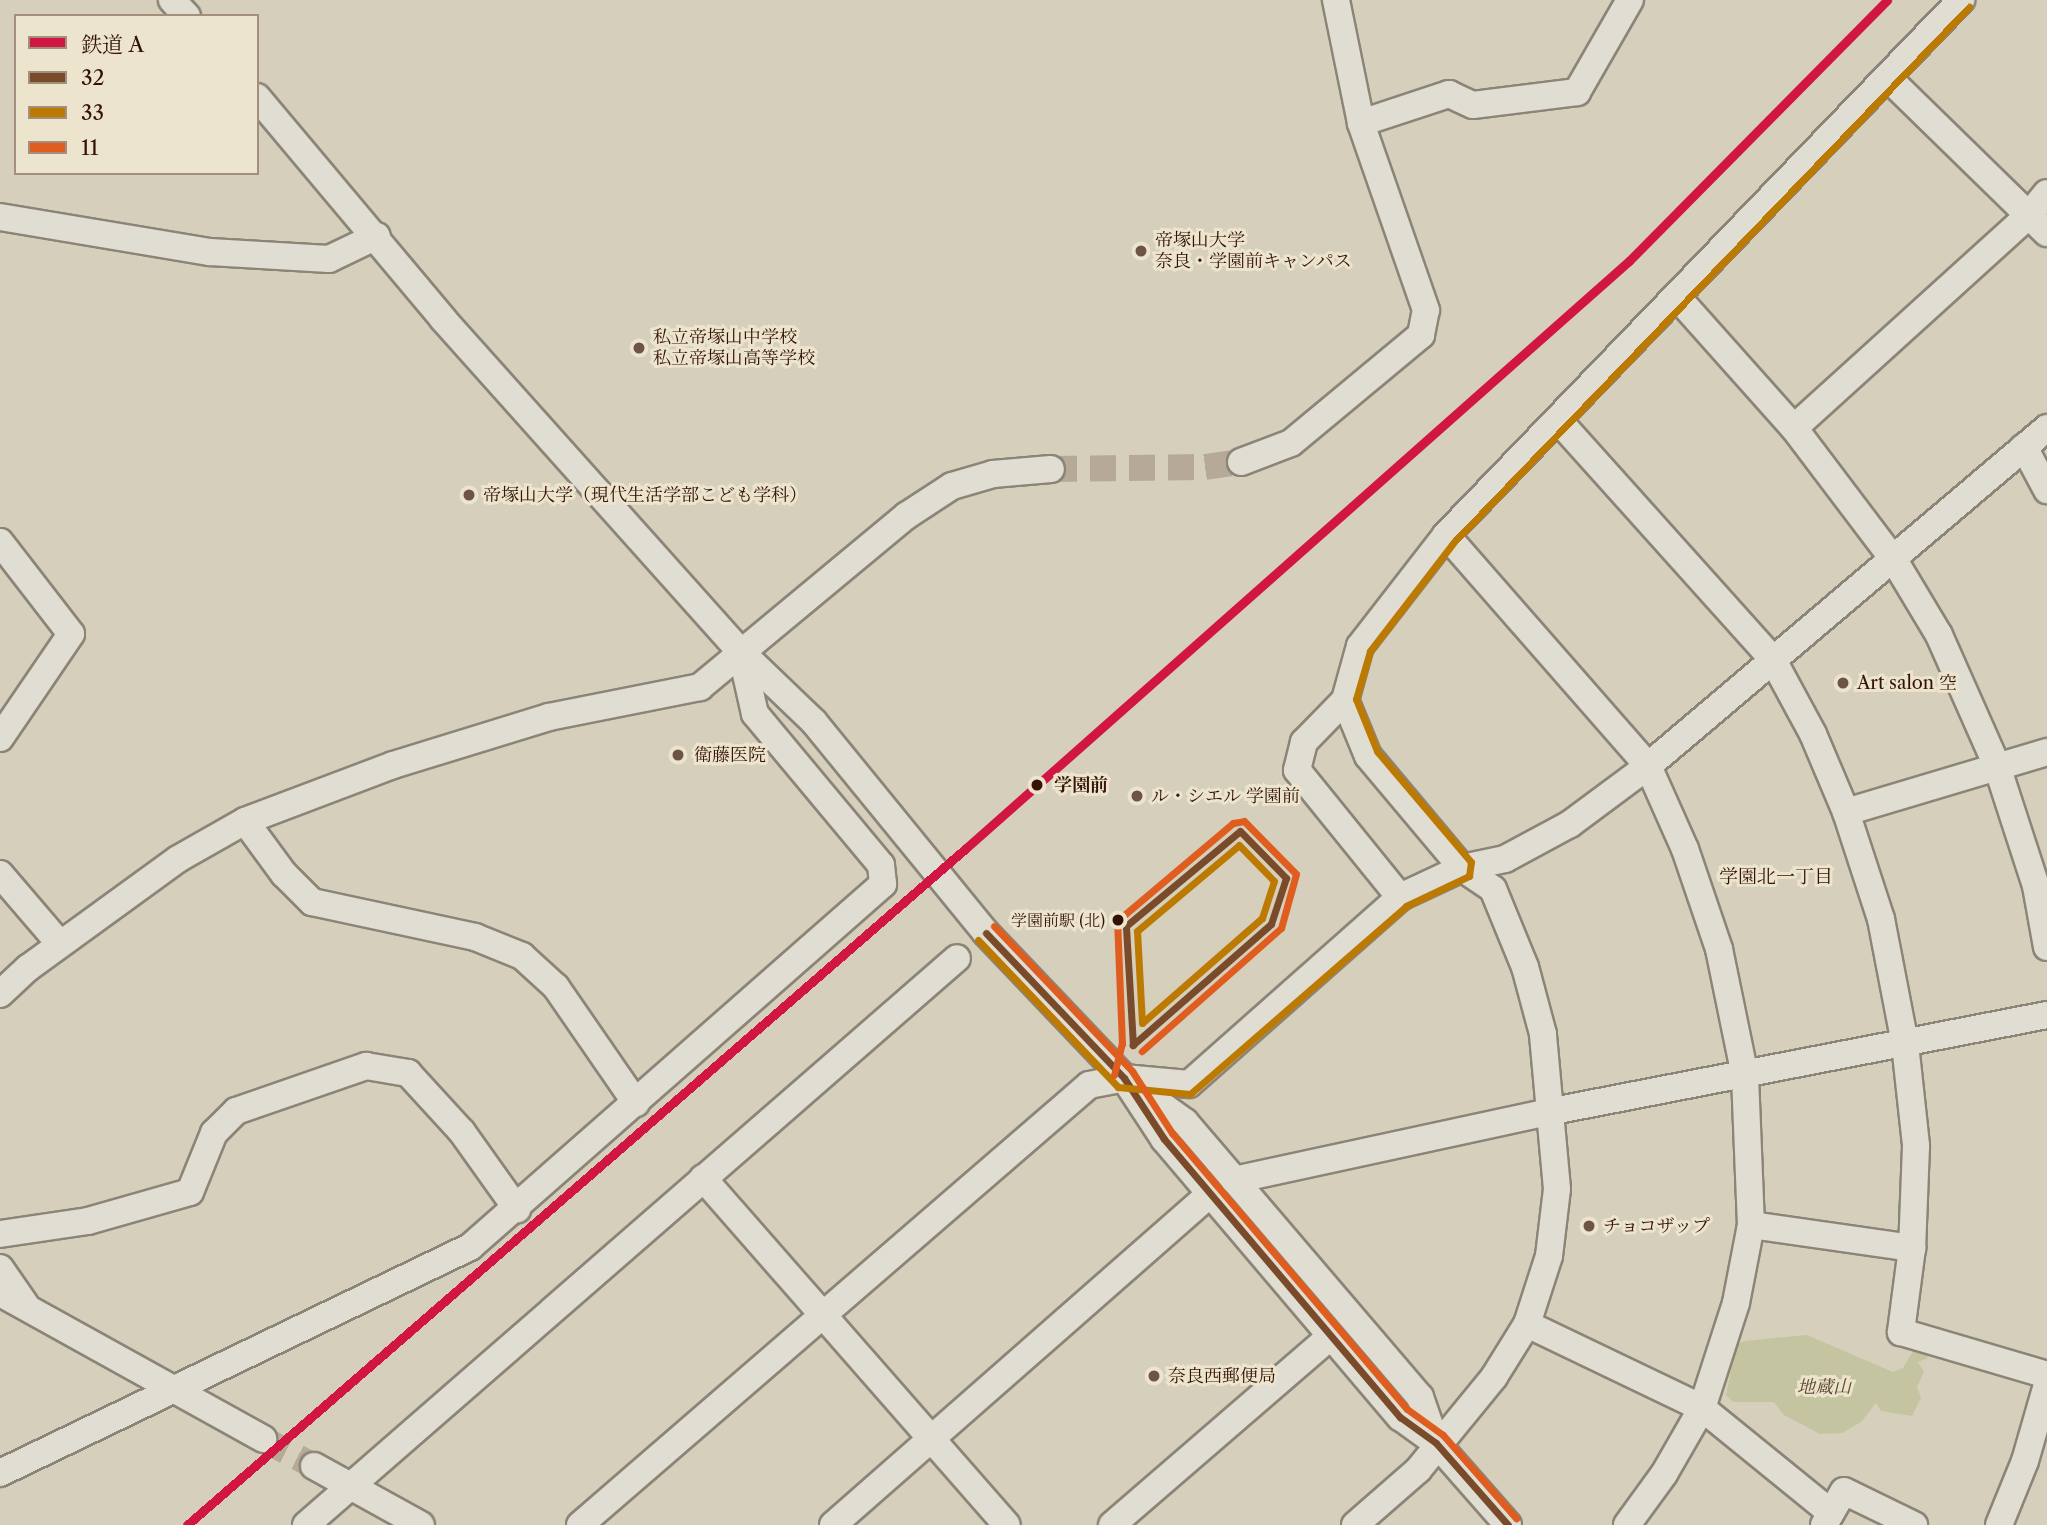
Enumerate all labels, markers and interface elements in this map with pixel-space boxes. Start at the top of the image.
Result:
legend [14,14,259,175]
text: 鉄道 A [81,32,144,57]
text: 32 [81,65,105,90]
text: 33 [81,100,104,125]
text: 11 [81,135,99,160]
place label: 帝塚山大学 奈良・学園前キャンパス [1155,230,1353,272]
marker: 帝塚山大学 奈良・学園前キャンパス [1133,243,1149,259]
place label: 私立帝塚山中学校 私立帝塚山高等学校 [653,327,815,370]
marker: 私立帝塚山中学校 私立帝塚山高等学校 [631,340,647,356]
place label: 帝塚山大学（現代生活学部こども学科） [483,484,807,506]
marker: 帝塚山大学（現代生活学部こども学科） [461,487,477,503]
place label: Art salon 空 [1857,672,1957,694]
marker: Art salon 空 [1835,675,1851,691]
place label: 衛藤医院 [694,744,766,766]
marker: 衛藤医院 [668,745,688,765]
marker: 学園前 [1026,774,1048,796]
place label: 学園前 [1054,774,1108,796]
place label: ル・シエル 学園前 [1151,785,1300,807]
marker: ル・シエル 学園前 [1129,788,1145,804]
district label: 学園北一丁目 [1719,866,1833,888]
place label: 学園前駅 (北) [1011,910,1105,930]
marker: 学園前駅 (北) [1111,913,1125,927]
place label: チョコザップ [1603,1215,1711,1237]
marker: チョコザップ [1581,1218,1597,1234]
place label: 奈良西郵便局 [1168,1365,1276,1387]
marker: 奈良西郵便局 [1146,1368,1162,1384]
park label: 地蔵山 [1797,1376,1851,1398]

